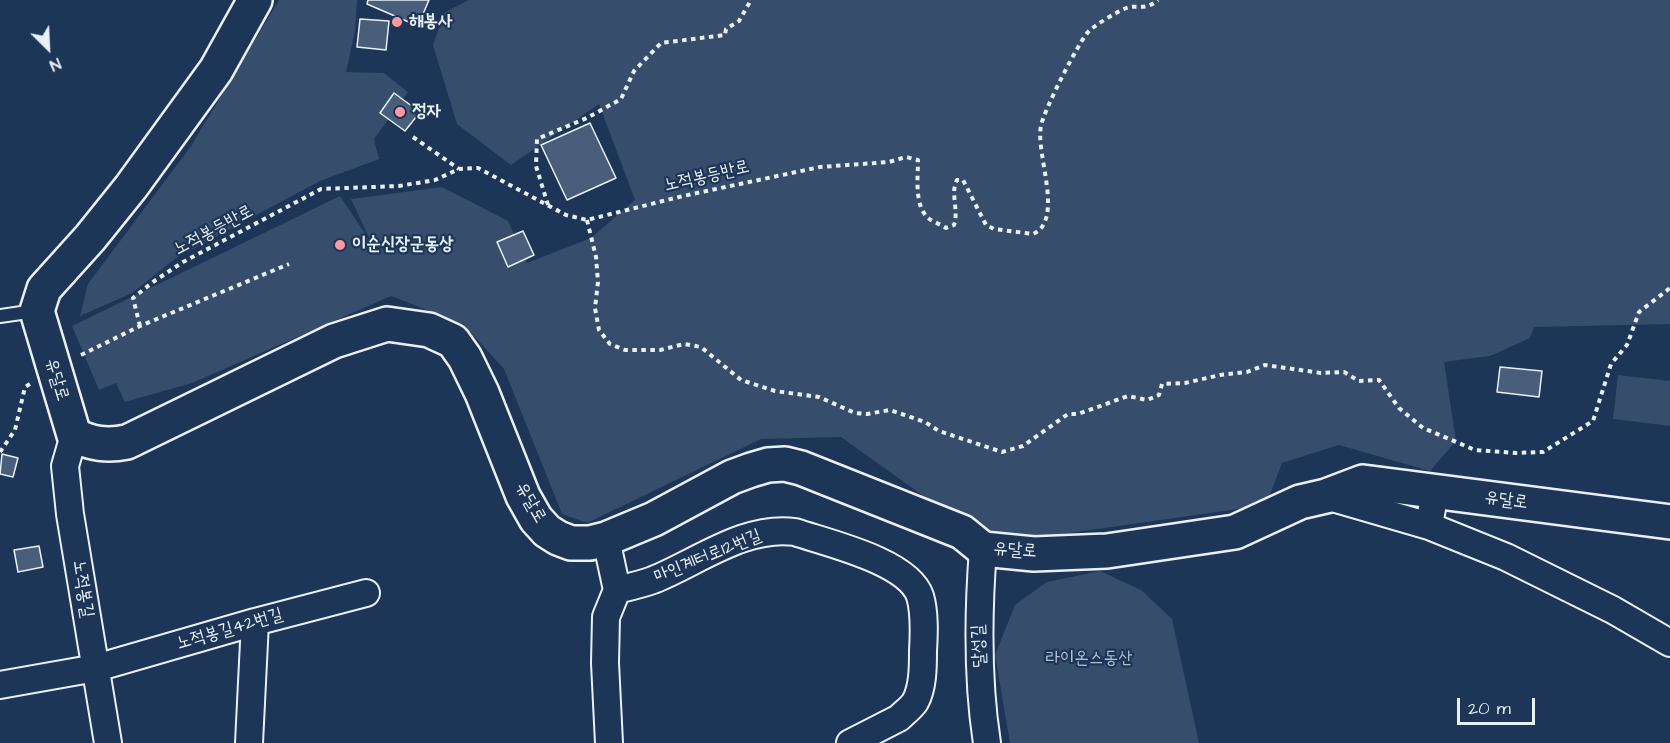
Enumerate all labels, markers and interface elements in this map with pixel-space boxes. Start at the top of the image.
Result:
place label: 해봉사 [409,11,452,33]
marker: 해봉사 [390,15,404,29]
north arrow [18,18,78,78]
text: N [46,52,64,77]
place label: 정자 [412,101,441,123]
marker: 정자 [393,105,407,119]
street label: 노적봉등반로 [662,157,752,197]
street label: 노적봉등반로 [171,201,257,261]
place label: 이순신장군동상 [352,234,453,256]
marker: 이순신장군동상 [333,238,347,252]
street label: 유달로 [39,356,73,404]
street label: 유달로 [510,479,550,527]
street label: 유달로 [1483,487,1529,515]
street label: 마인계터로12번길 [651,526,765,588]
street label: 유달로 [993,539,1037,563]
street label: 노적봉길 [67,559,97,619]
street label: 노적봉길42번길 [174,605,286,655]
street label: 달성길 [968,624,992,668]
park label: 라이온스동산 [1046,648,1132,670]
scale bar [1460,686,1538,724]
text: 20 m [1468,696,1511,721]

